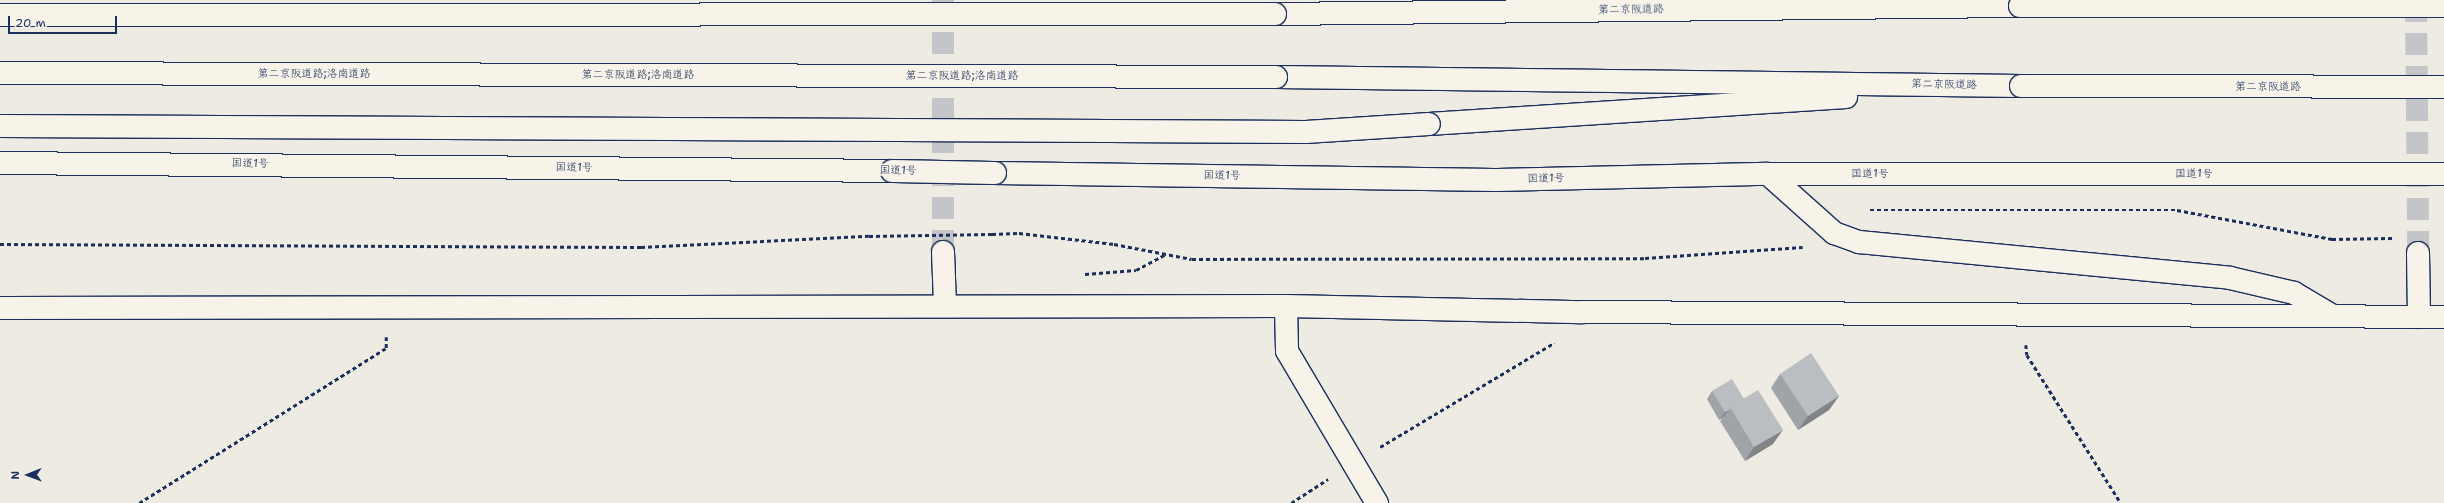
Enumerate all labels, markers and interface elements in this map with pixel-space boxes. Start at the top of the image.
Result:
street label: 第二京阪道路 [1598,3,1664,17]
scale bar [10,8,119,34]
text: 20 m [15,15,46,31]
street label: 第二京阪道路;洛南道路 [257,67,371,81]
street label: 第二京阪道路;洛南道路 [581,68,695,82]
street label: 第二京阪道路;洛南道路 [905,69,1019,83]
street label: 第二京阪道路 [1911,78,1977,92]
street label: 第二京阪道路 [2235,80,2301,94]
street label: 国道1号 [231,157,269,171]
street label: 国道1号 [555,161,593,175]
street label: 国道1号 [879,164,917,178]
street label: 国道1号 [1851,167,1889,181]
street label: 国道1号 [2175,167,2213,181]
street label: 国道1号 [1203,169,1241,183]
street label: 国道1号 [1527,172,1565,186]
north arrow [8,455,48,495]
text: N [8,471,23,480]

